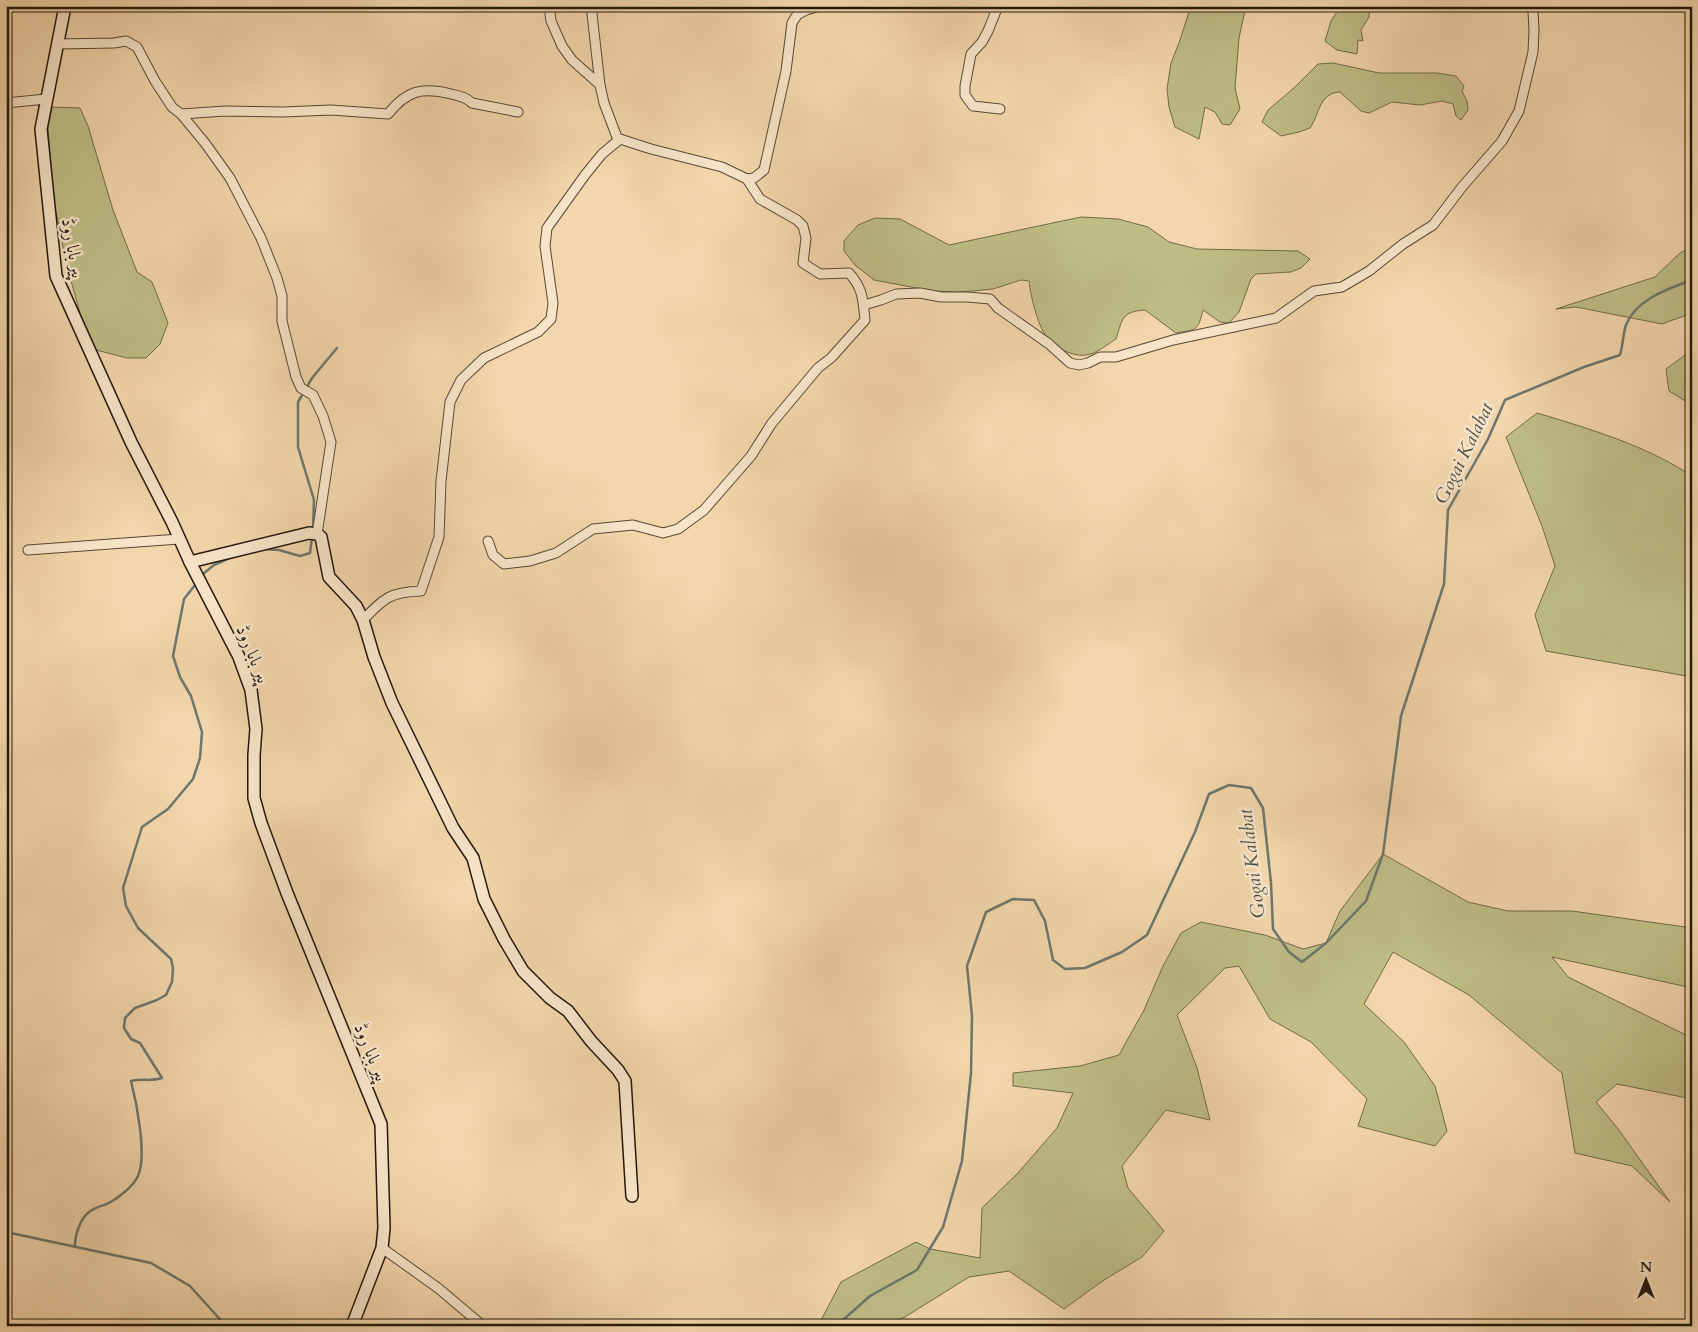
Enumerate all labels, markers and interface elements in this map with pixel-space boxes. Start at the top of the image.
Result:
street label: پیر بابا روڈ [55,216,90,282]
water label: Gogai Kalabat [1428,398,1500,508]
street label: پیر بابا روڈ [230,621,276,688]
water label: Gogai Kalabat [1232,807,1272,920]
street label: پیر بابا روڈ [348,1019,394,1086]
north arrow [1620,1254,1670,1304]
text: N [1640,1258,1652,1277]

